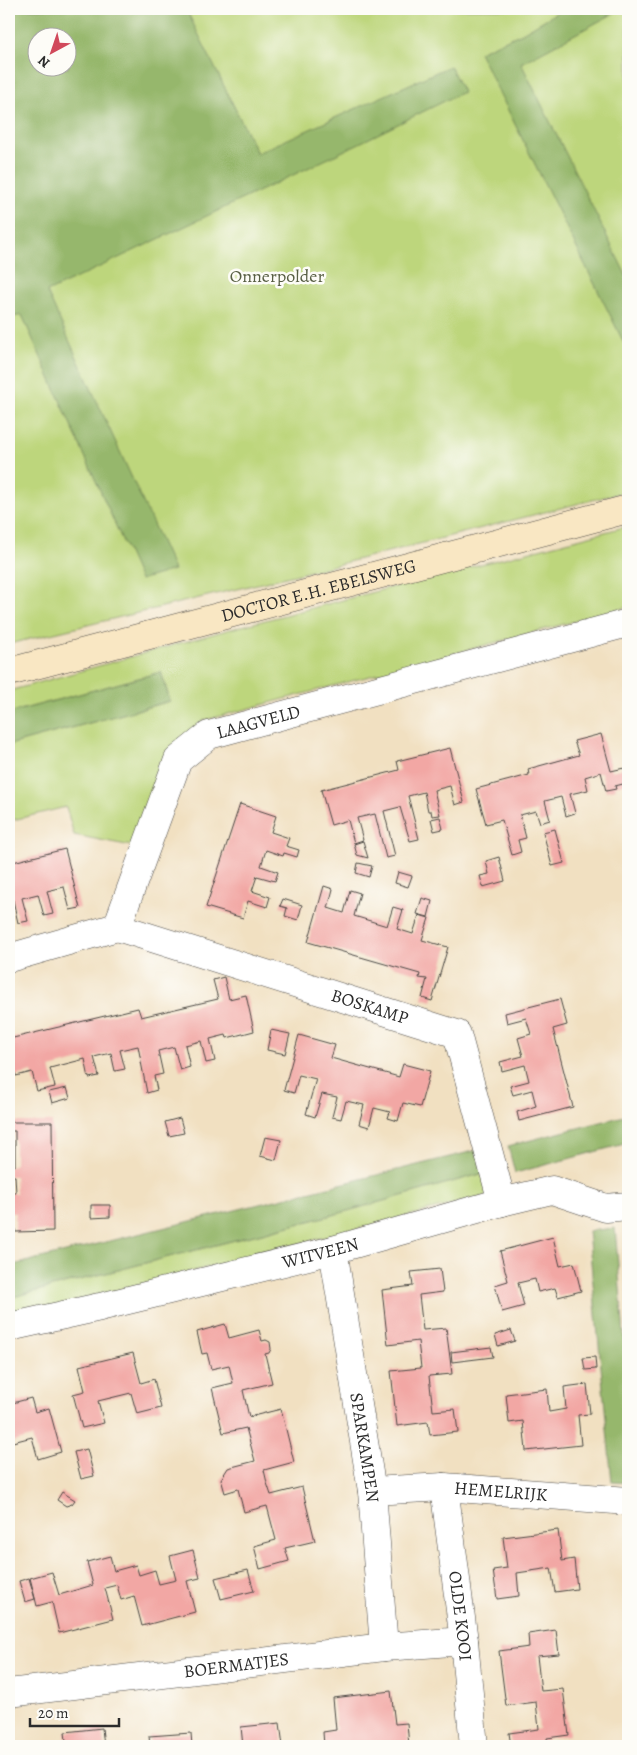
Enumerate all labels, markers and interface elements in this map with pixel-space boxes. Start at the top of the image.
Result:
north arrow [28,28,78,78]
text: N [34,51,54,72]
park label: Onnerpolder [230,264,324,288]
street label: DOCTOR E.H. EBELSWEG [218,553,419,628]
street label: LAAGVELD [214,699,303,744]
street label: BOSKAMP [328,983,411,1030]
street label: WITVEEN [279,1231,361,1274]
street label: SPARKAMPEN [344,1391,385,1503]
street label: HEMELRIJK [453,1476,549,1507]
street label: OLDE KOOI [443,1569,478,1662]
street label: BOERMATJES [182,1647,290,1683]
scale bar [30,1695,119,1727]
text: 20 m [38,1703,69,1723]

